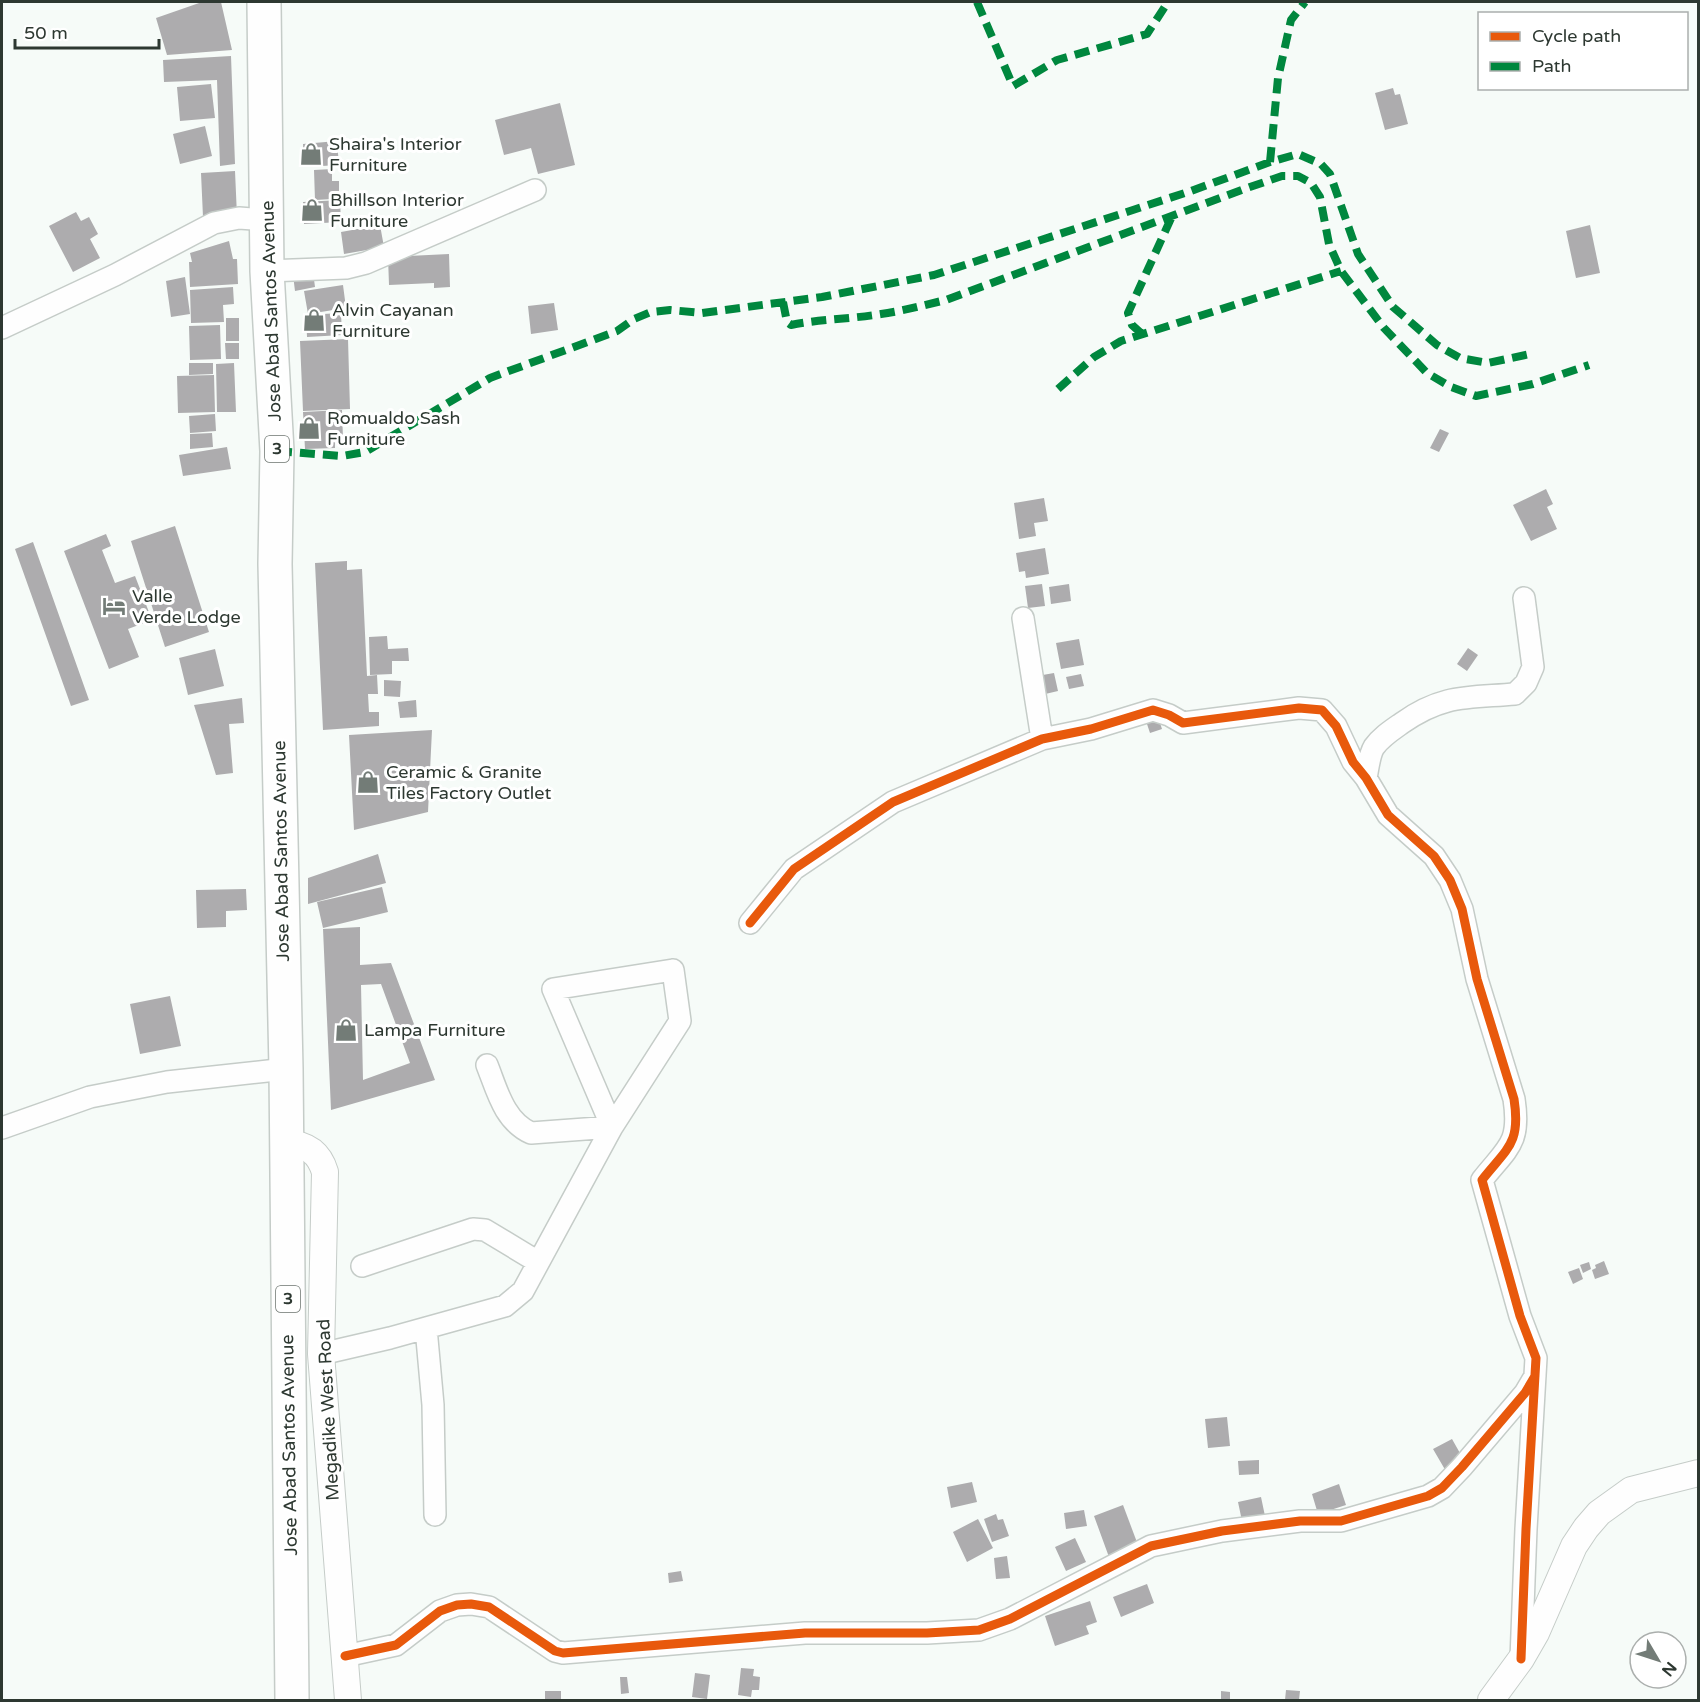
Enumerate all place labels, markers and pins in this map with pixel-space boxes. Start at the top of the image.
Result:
place label: Shaira's Interior Furniture [329,133,462,176]
shop icon: Shaira's Interior Furniture [298,141,324,167]
place label: Bhillson Interior Furniture [330,189,464,232]
shop icon: Bhillson Interior Furniture [299,197,325,223]
place label: Alvin Cayanan Furniture [332,299,454,342]
shop icon: Alvin Cayanan Furniture [301,307,327,333]
place label: Romualdo Sash Furniture [327,407,461,450]
shop icon: Romualdo Sash Furniture [296,415,322,441]
place label: Valle Verde Lodge [132,585,241,628]
hotel icon: Valle Verde Lodge [101,593,127,619]
place label: Ceramic & Granite Tiles Factory Outlet [386,761,551,804]
shop icon: Ceramic & Granite Tiles Factory Outlet [355,769,381,795]
shop icon: Lampa Furniture [333,1017,359,1043]
place label: Lampa Furniture [364,1019,505,1041]

